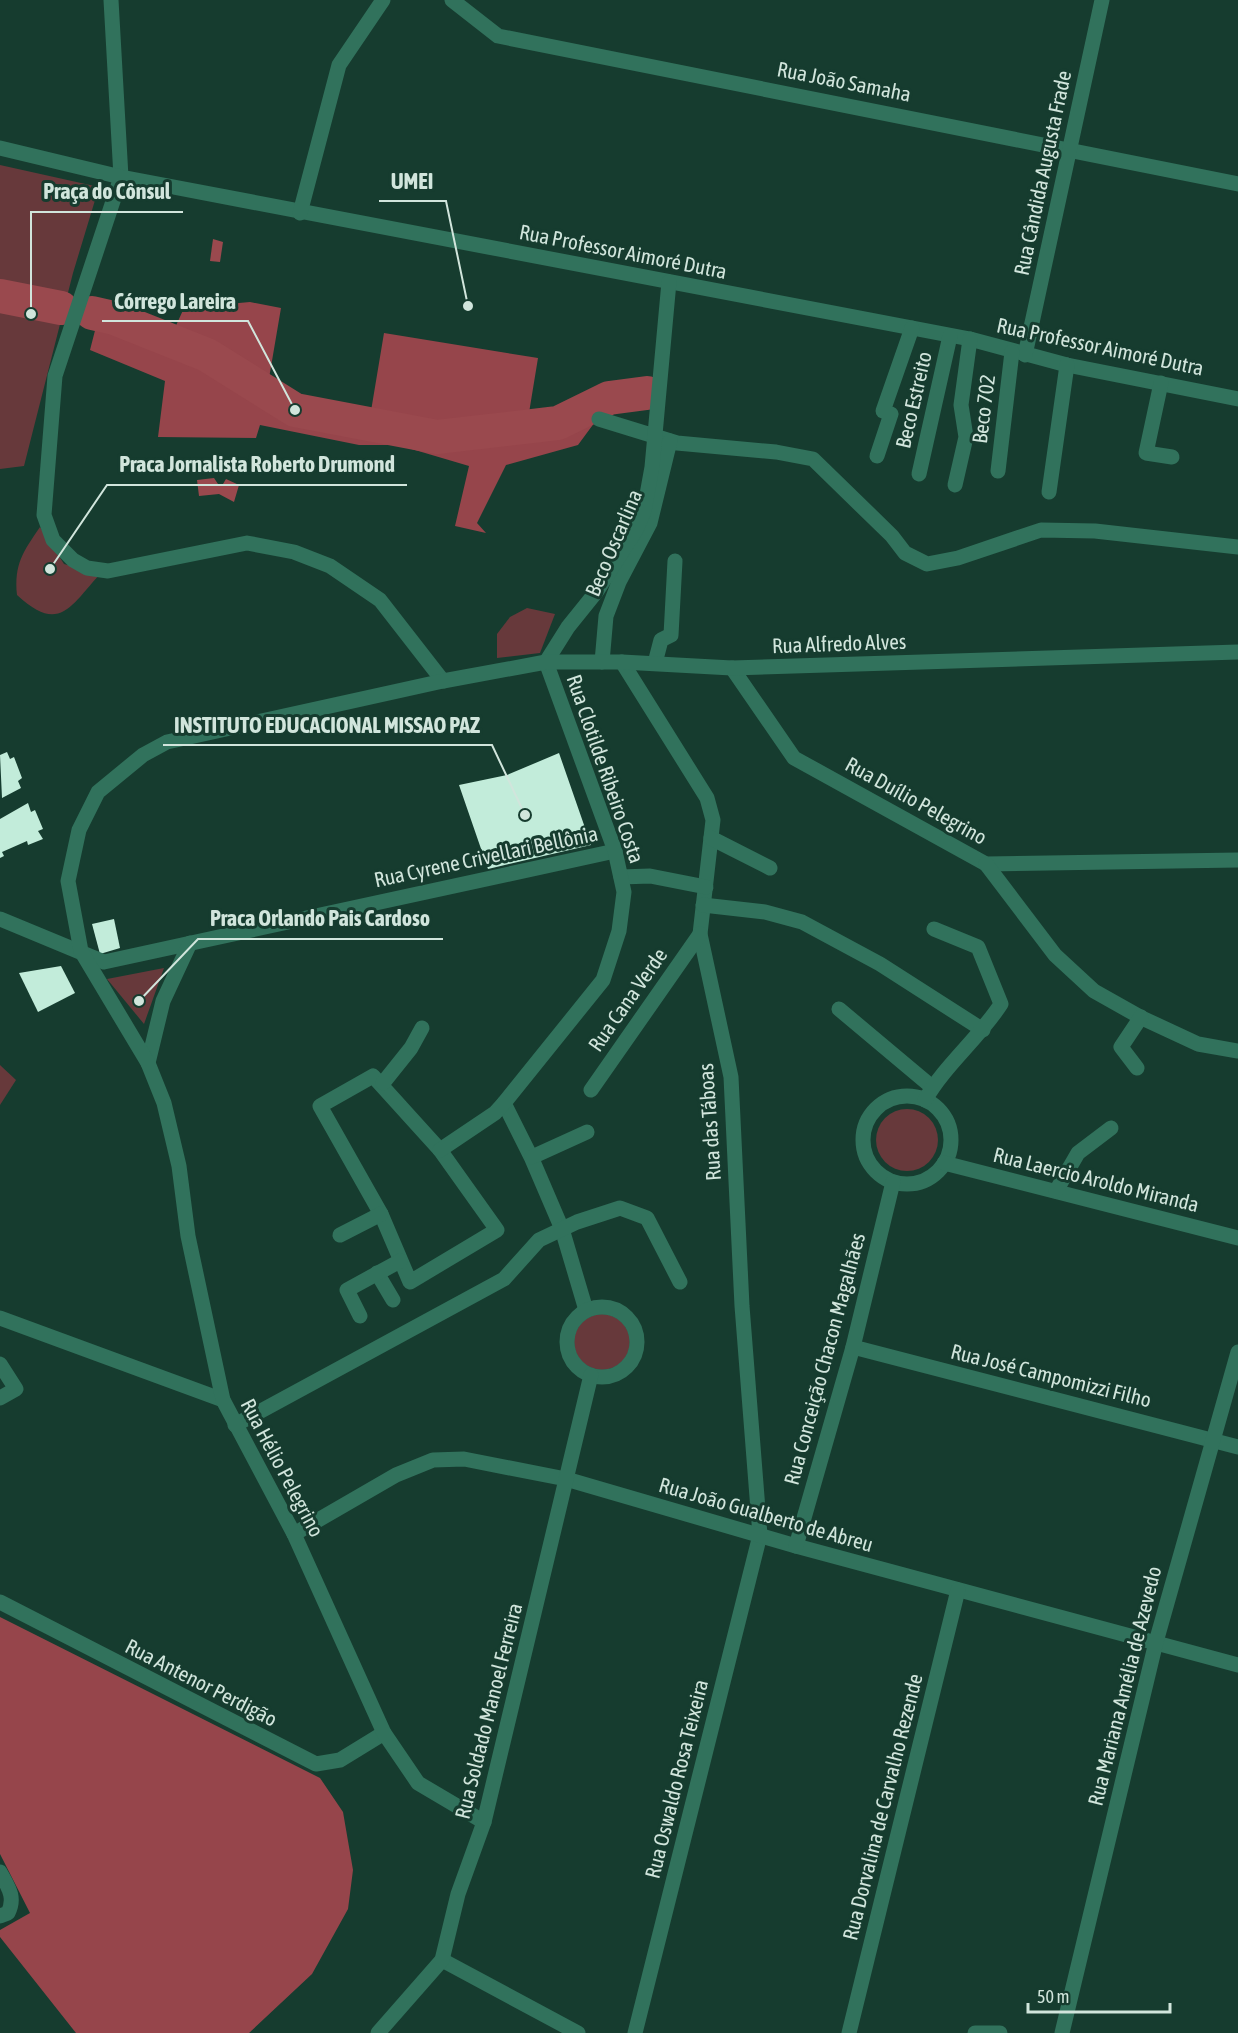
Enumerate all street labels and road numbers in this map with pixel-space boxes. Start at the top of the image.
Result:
street label: Rua João Samaha [775,56,913,106]
street label: Rua Cândida Augusta Frade [1009,68,1075,277]
street label: Rua Professor Aimoré Dutra [517,219,729,283]
street label: Rua Professor Aimoré Dutra [995,312,1206,380]
street label: Beco Estreito [890,349,936,451]
street label: Beco 702 [967,373,999,445]
street label: Beco Oscarlina [580,486,646,600]
street label: Rua Alfredo Alves [771,629,906,657]
street label: Rua Clotilde Ribeiro Costa [562,671,649,866]
street label: Rua Duílio Pelegrino [842,751,991,849]
street label: Rua Cyrene Crivellari Bellônia [372,821,600,891]
street label: Rua Cana Verde [583,943,671,1056]
street label: Rua das Táboas [693,1062,725,1182]
street label: Rua Laercio Aroldo Miranda [991,1142,1202,1216]
street label: Rua Conceição Chacon Magalhães [779,1230,869,1487]
street label: Rua José Campomizzi Filho [949,1339,1154,1412]
street label: Rua Hélio Pelegrino [236,1394,329,1541]
street label: Rua João Gualberto de Abreu [656,1472,876,1556]
street label: Rua Mariana Amélia de Azevedo [1083,1564,1165,1808]
street label: Rua Soldado Manoel Ferreira [450,1600,526,1821]
street label: Rua Antenor Perdigão [122,1633,281,1731]
street label: Rua Dorvalina de Carvalho Rezende [837,1671,927,1942]
street label: Rua Oswaldo Rosa Teixeira [640,1677,712,1881]

